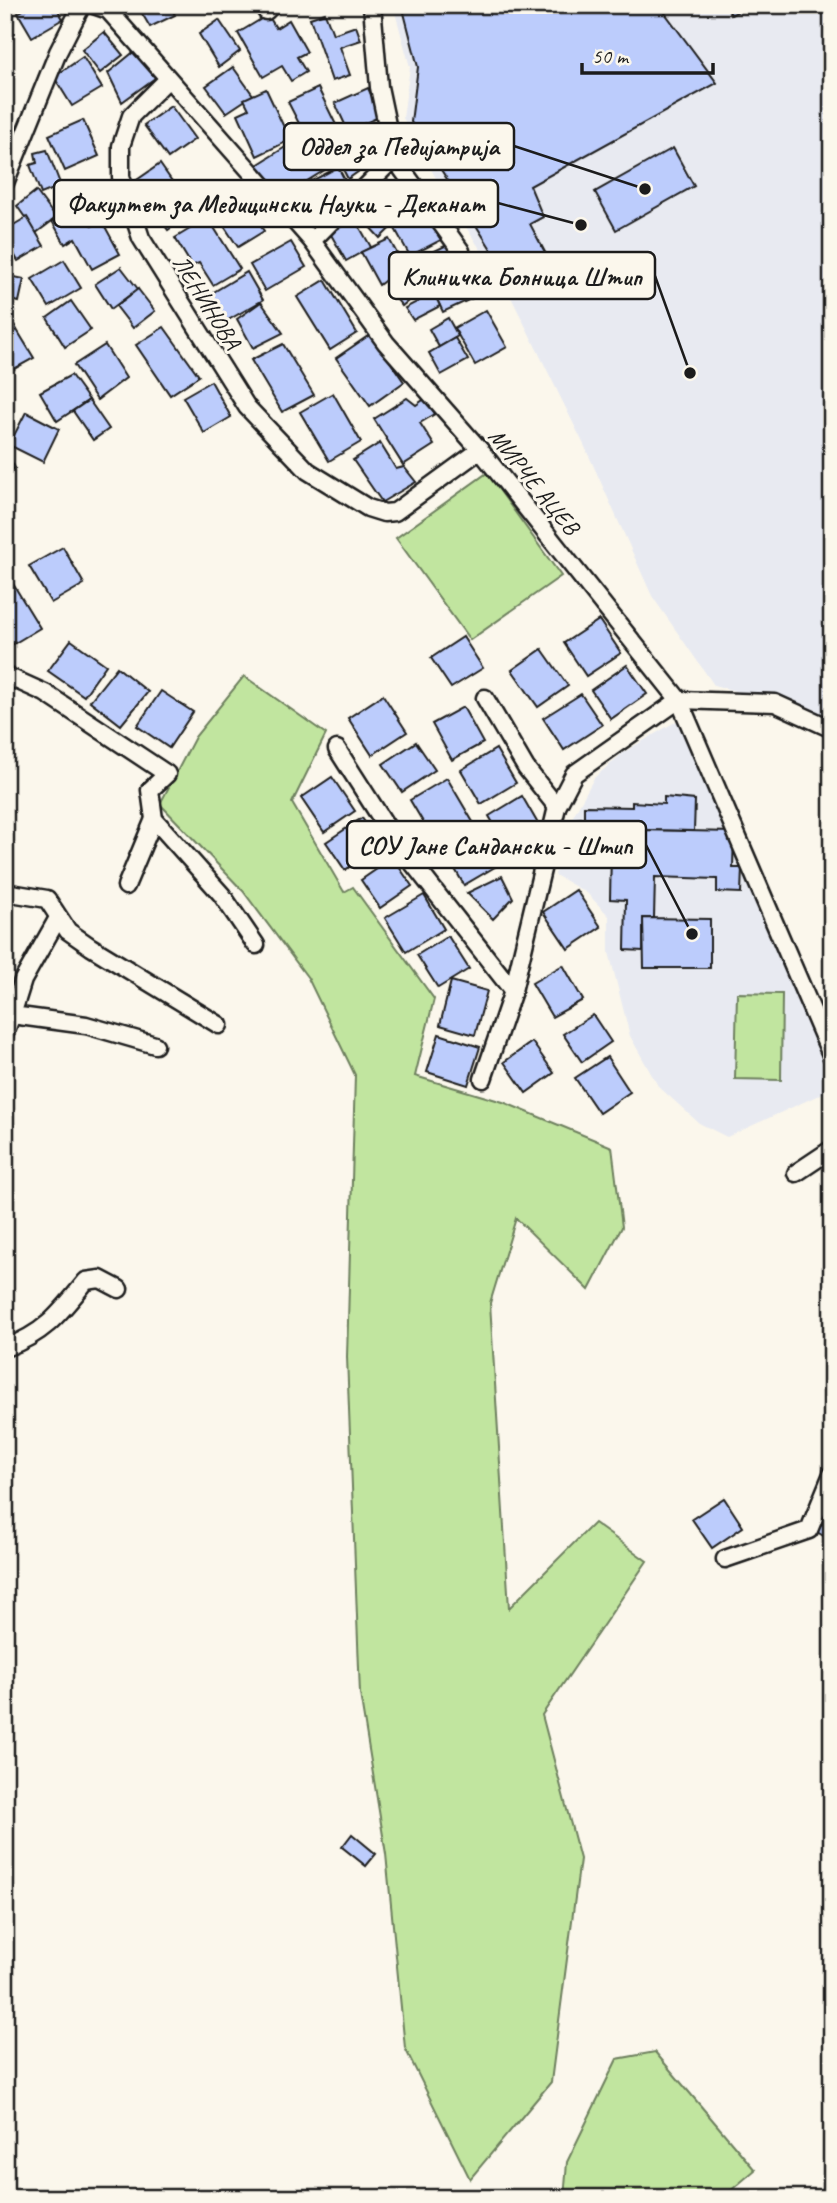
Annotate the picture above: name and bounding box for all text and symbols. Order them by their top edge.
scale bar [582,32,713,76]
text: 50 m [592,43,630,69]
callout: Оддел за Педијатрија [284,123,514,170]
text: Оддел за Педијатрија [299,130,501,163]
callout: Факултет за Медицински Науки - Деканат [54,180,498,227]
text: Факултет за Медицински Науки - Деканат [67,187,486,220]
street label: ЛЕНИНОВА [166,249,248,356]
callout: Клиничка Болница Штип [389,252,655,299]
text: Клиничка Болница Штип [402,260,643,293]
street label: МИРЧЕ АЦЕВ [482,422,588,542]
callout: СОУ Јане Сандански - Штип [347,821,646,868]
text: СОУ Јане Сандански - Штип [359,829,633,862]

